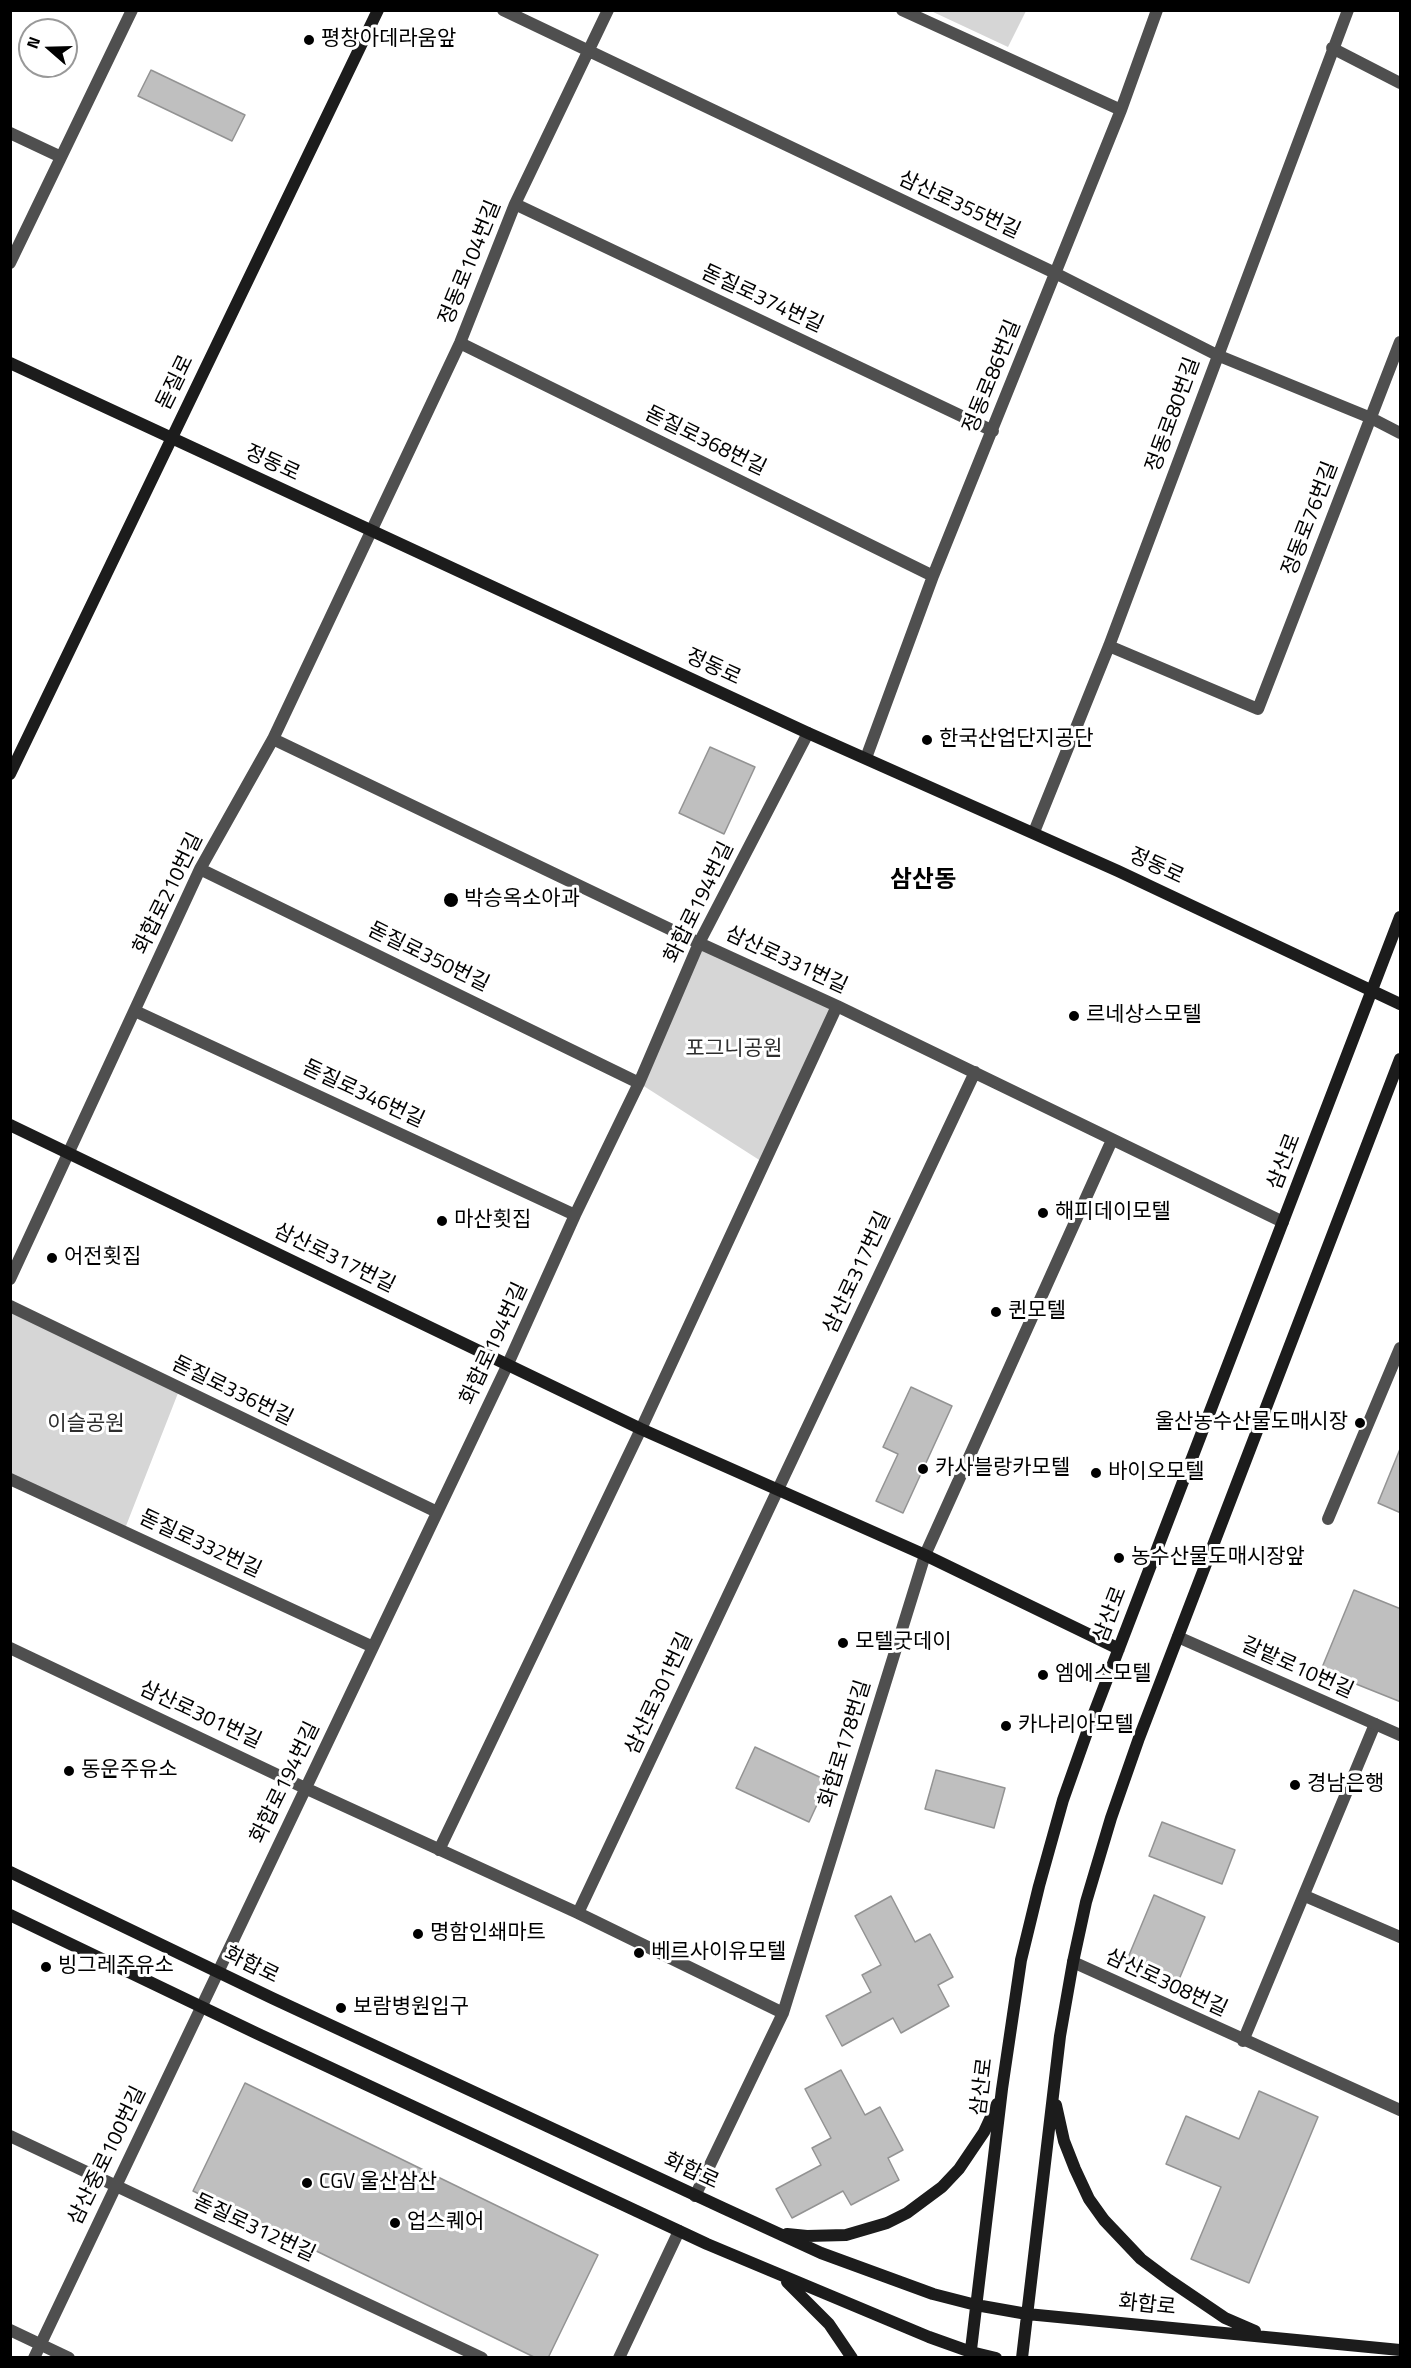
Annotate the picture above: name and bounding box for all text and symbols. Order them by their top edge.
north arrow [18,18,78,78]
place label: 평창아데라움앞 [321,27,456,53]
text: N [20,33,46,52]
marker: 평창아데라움앞 [302,33,316,47]
street label: 삼산로355번길 [894,167,1024,245]
street label: 정동로104번길 [435,197,507,329]
street label: 돋질로374번길 [697,261,827,339]
street label: 정동로86번길 [959,317,1027,437]
street label: 돋질로 [152,351,200,415]
street label: 정동로80번길 [1142,354,1206,476]
street label: 돋질로368번길 [640,402,770,482]
street label: 정동로 [240,440,304,488]
street label: 정동로76번길 [1278,458,1344,580]
street label: 정동로 [681,644,745,692]
place label: 한국산업단지공단 [939,727,1094,753]
marker: 한국산업단지공단 [920,733,934,747]
street label: 화합로210번길 [129,829,209,959]
street label: 화합로194번길 [660,838,740,968]
street label: 정동로 [1124,843,1188,891]
district label: 삼산동 [890,867,956,895]
place label: 박승옥소아과 [464,887,580,913]
marker: 박승옥소아과 [442,891,460,909]
street label: 돋질로350번길 [363,918,493,998]
street label: 삼산로331번길 [721,922,851,1000]
place label: 르네상스모텔 [1086,1003,1202,1029]
marker: 르네상스모텔 [1067,1009,1081,1023]
park label: 포그니공원 [686,1037,782,1063]
street label: 돋질로346번길 [298,1056,428,1134]
street label: 삼산로 [1263,1130,1307,1194]
place label: 해피데이모텔 [1055,1200,1171,1226]
marker: 해피데이모텔 [1036,1206,1050,1220]
place label: 마산횟집 [454,1208,531,1234]
street label: 삼산로317번길 [819,1208,897,1338]
marker: 마산횟집 [435,1214,449,1228]
street label: 삼산로317번길 [269,1219,399,1299]
place label: 어전횟집 [64,1245,141,1271]
marker: 어전횟집 [45,1251,59,1265]
street label: 화합로194번길 [456,1279,534,1409]
place label: 퀸모텔 [1008,1299,1066,1325]
marker: 퀸모텔 [989,1305,1003,1319]
street label: 돋질로336번길 [167,1352,297,1432]
place label: 울산농수산물도매시장 [1155,1410,1348,1436]
park label: 이슬공원 [47,1412,125,1438]
marker: 울산농수산물도매시장 [1353,1416,1367,1430]
place label: 카사블랑카모텔 [935,1456,1070,1482]
place label: 바이오모텔 [1108,1460,1205,1486]
marker: 카사블랑카모텔 [916,1462,930,1476]
marker: 바이오모텔 [1089,1466,1103,1480]
street label: 돋질로332번길 [135,1506,265,1584]
place label: 농수산물도매시장앞 [1131,1545,1305,1571]
marker: 농수산물도매시장앞 [1112,1551,1126,1565]
street label: 삼산로 [1089,1583,1133,1647]
street label: 삼산로301번길 [621,1629,699,1759]
place label: 모텔굿데이 [855,1630,952,1656]
street label: 갈밭로10번길 [1237,1633,1357,1705]
marker: 모텔굿데이 [836,1636,850,1650]
place label: 엠에스모텔 [1055,1662,1152,1688]
marker: 엠에스모텔 [1036,1668,1050,1682]
street label: 삼산로301번길 [135,1677,265,1755]
street label: 화합로178번길 [815,1677,877,1811]
place label: 카나리아모텔 [1018,1713,1134,1739]
street label: 화합로194번길 [246,1718,326,1848]
marker: 카나리아모텔 [999,1719,1013,1733]
place label: 동운주유소 [81,1758,178,1784]
marker: 동운주유소 [62,1764,76,1778]
place label: 경남은행 [1307,1772,1384,1798]
marker: 경남은행 [1288,1778,1302,1792]
place label: 명함인쇄마트 [430,1921,546,1947]
marker: 명함인쇄마트 [411,1927,425,1941]
place label: 베르사이유모텔 [651,1940,786,1966]
street label: 화합로 [219,1942,283,1990]
street label: 삼산로308번길 [1101,1945,1231,2023]
marker: 베르사이유모텔 [632,1946,646,1960]
place label: 빙그레주유소 [58,1954,174,1980]
marker: 빙그레주유소 [39,1960,53,1974]
place label: 보람병원입구 [353,1995,469,2021]
marker: 보람병원입구 [334,2001,348,2015]
street label: 삼산로 [967,2057,999,2117]
street label: 삼산중로100번길 [64,2083,152,2229]
street label: 화합로 [659,2148,723,2196]
place label: CGV 울산삼산 [319,2170,437,2196]
marker: CGV 울산삼산 [300,2176,314,2190]
street label: 돋질로312번길 [189,2190,319,2268]
place label: 업스퀘어 [407,2210,484,2236]
marker: 업스퀘어 [388,2216,402,2230]
street label: 화합로 [1117,2290,1177,2322]

